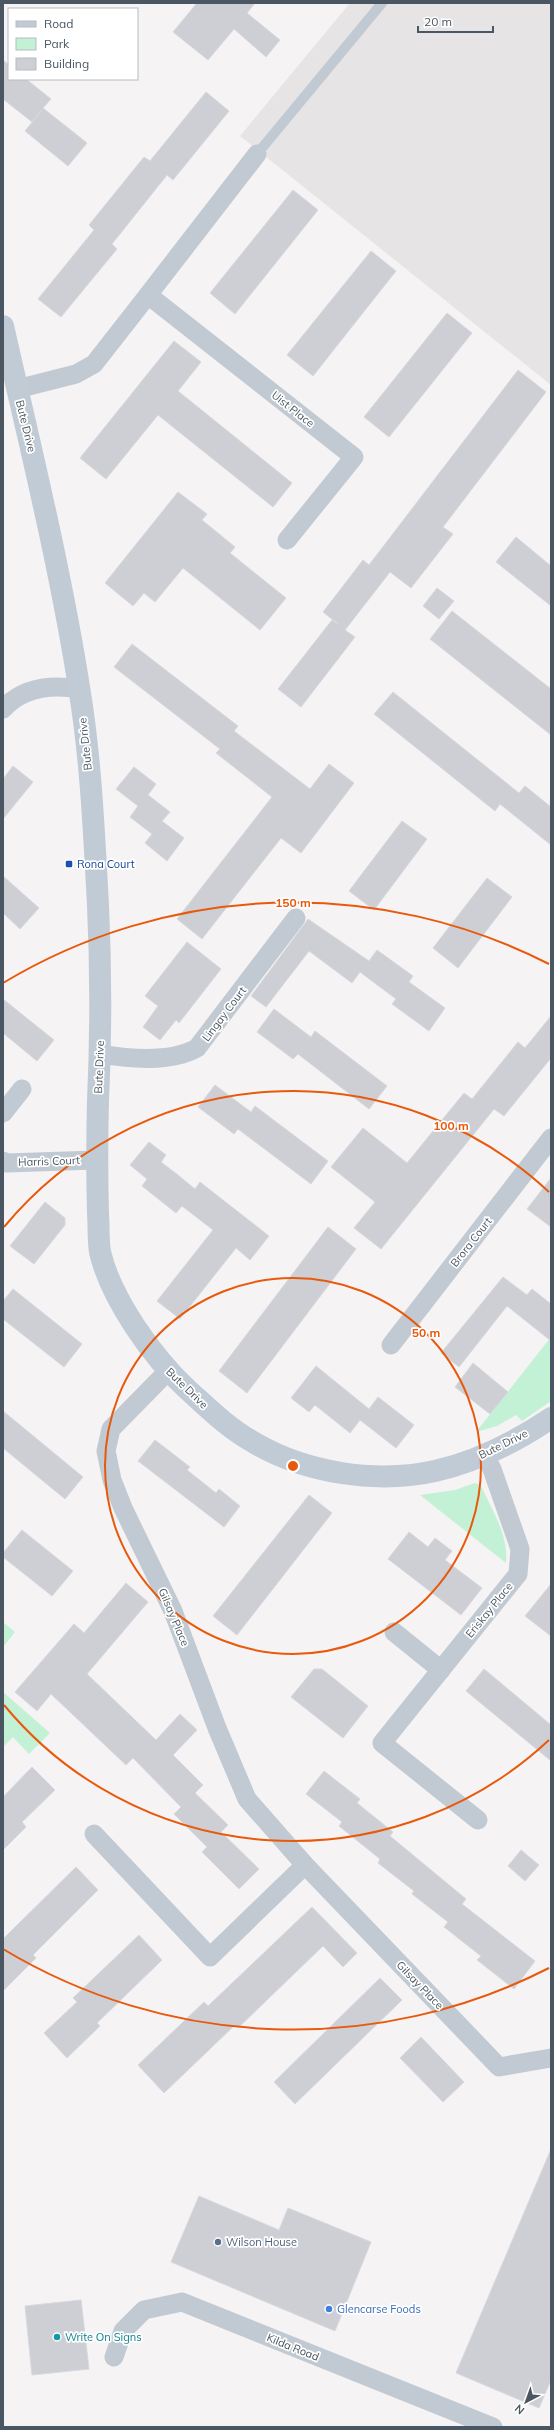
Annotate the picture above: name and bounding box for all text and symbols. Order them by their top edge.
legend [8,8,138,80]
scale bar [418,8,493,34]
text: 20 m [424,14,452,29]
text: Road [44,16,73,31]
text: Park [44,36,70,51]
text: Building [44,56,89,71]
street label: Uist Place [269,388,317,430]
street label: Bute Drive [13,399,39,453]
street label: Bute Drive [75,717,95,771]
place label: Rona Court [77,857,135,871]
marker: Rona Court [64,859,74,869]
text: 150 m [275,895,311,910]
street label: Lingay Court [199,984,249,1044]
street label: Bute Drive [91,1040,107,1094]
text: 100 m [433,1118,469,1133]
street label: Harris Court [18,1153,80,1169]
street label: Brora Court [447,1214,495,1270]
text: 50 m [412,1325,440,1340]
street label: Bute Drive [163,1365,211,1411]
street label: Bute Drive [476,1426,530,1462]
centre of rings [286,1459,300,1473]
street label: Eriskay Place [462,1580,516,1640]
street label: Gilsay Place [156,1586,192,1648]
street label: Gilsay Place [394,1958,446,2012]
place label: Wilson House [226,2235,297,2249]
marker: Wilson House [213,2237,223,2247]
place label: Glencarse Foods [337,2302,421,2316]
marker: Glencarse Foods [324,2304,334,2314]
place label: Write On Signs [65,2330,142,2344]
street label: Kilda Road [265,2330,321,2364]
marker: Write On Signs [52,2332,62,2342]
north arrow [506,2382,546,2422]
text: N [512,2402,527,2418]

